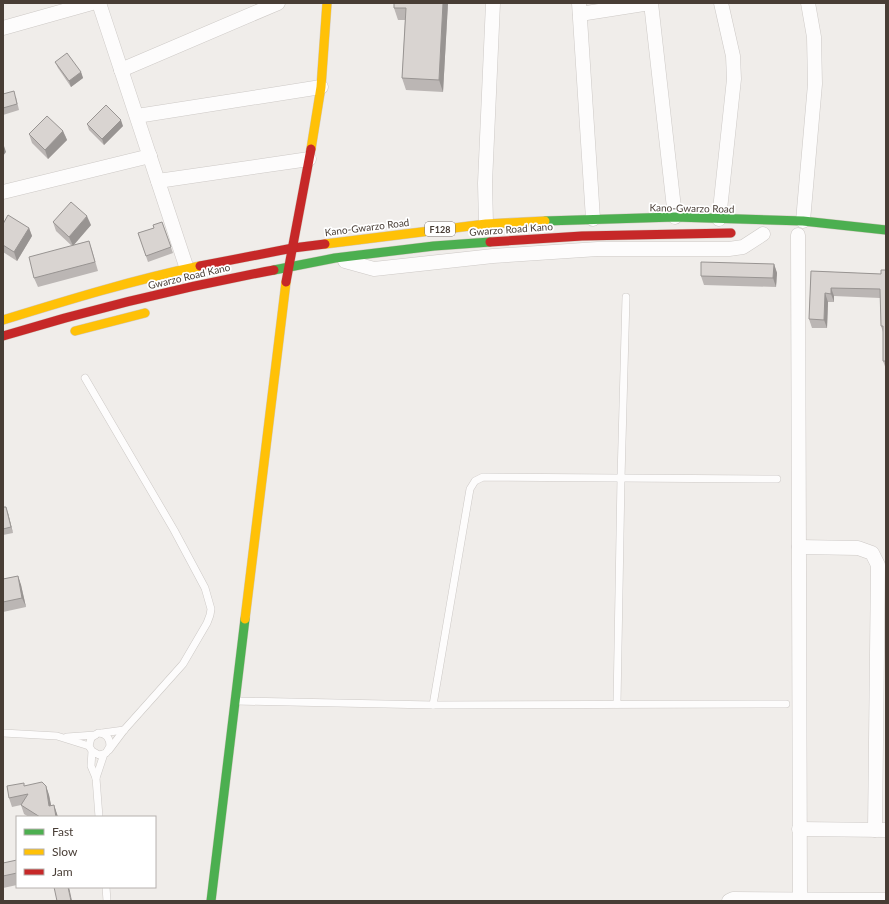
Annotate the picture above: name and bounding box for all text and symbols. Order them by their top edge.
street label: Kano-Gwarzo Road [649,201,735,215]
street label: Kano-Gwarzo Road [324,216,410,238]
street label: Gwarzo Road Kano [469,220,554,238]
road number: F128 [425,222,455,236]
street label: Gwarzo Road Kano [147,261,232,291]
legend [16,816,156,888]
text: Fast [52,824,74,839]
text: Slow [52,844,78,859]
text: Jam [52,864,73,879]

